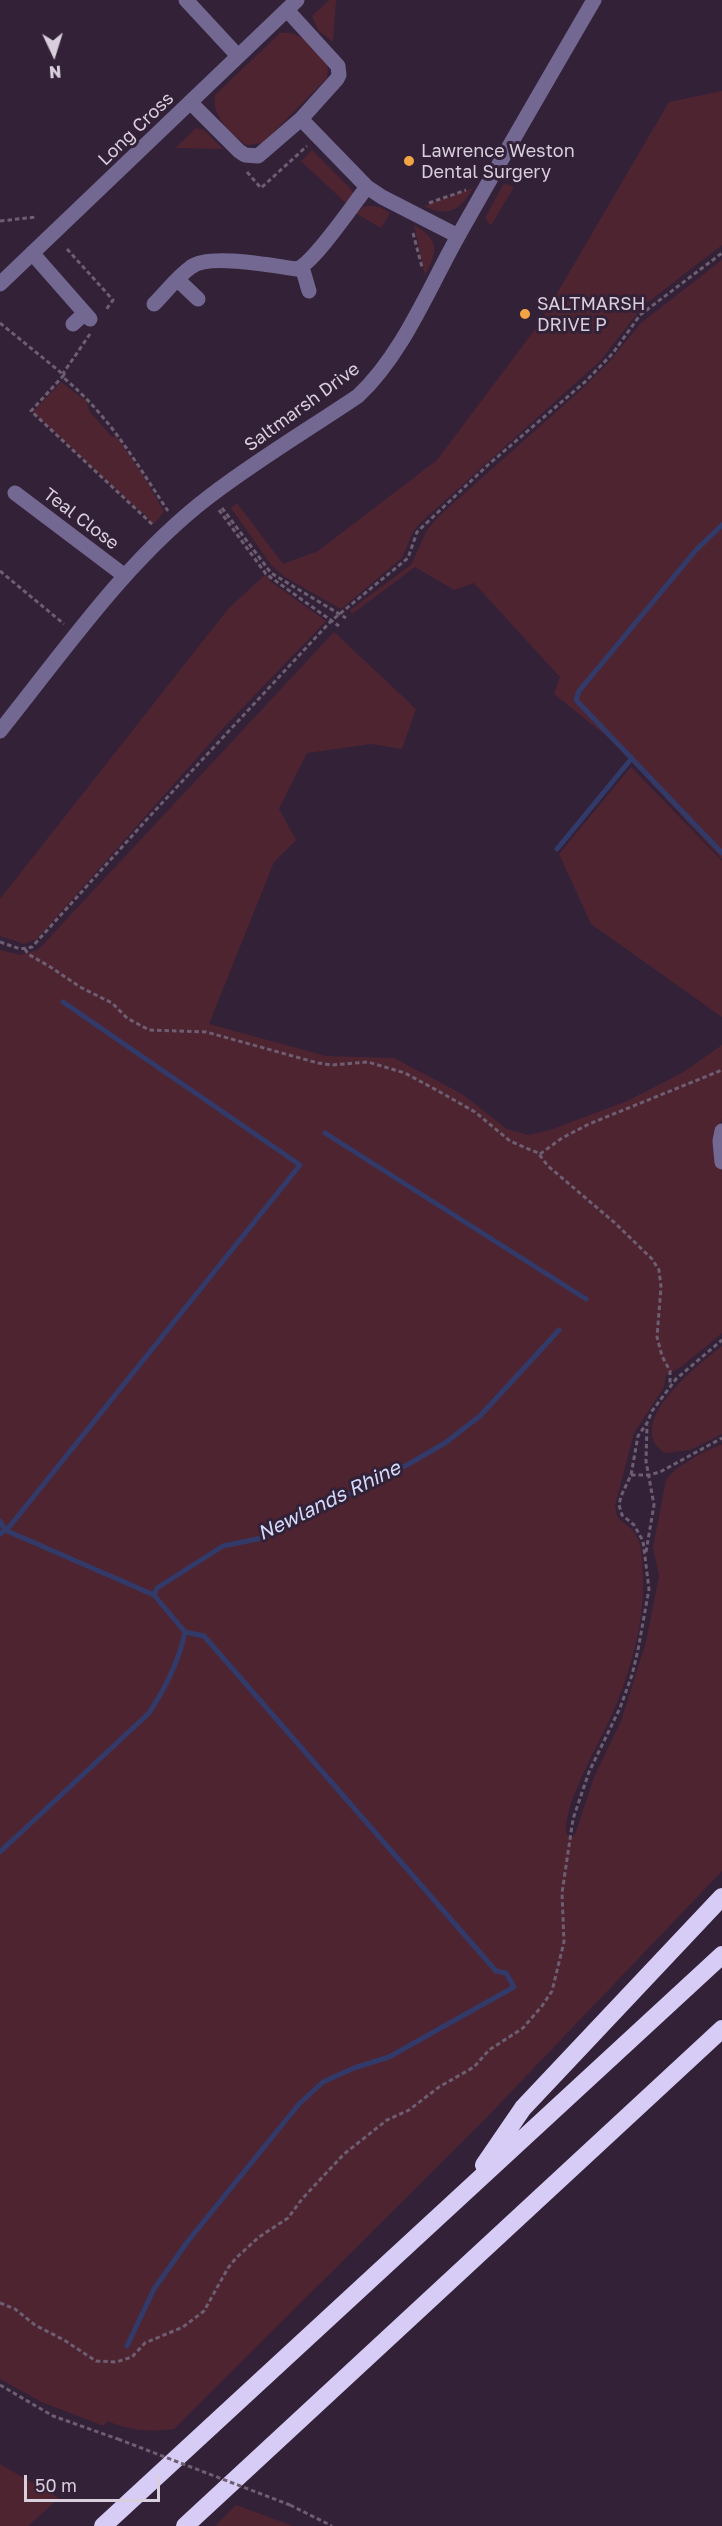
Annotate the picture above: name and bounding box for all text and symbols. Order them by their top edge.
north arrow [24,24,84,84]
text: N [48,62,62,82]
street label: Long Cross [94,88,178,170]
place label: Lawrence Weston Dental Surgery [421,140,575,182]
marker: Lawrence Weston Dental Surgery [402,154,416,168]
place label: SALTMARSH DRIVE P [537,293,645,336]
marker: SALTMARSH DRIVE P [518,307,532,321]
street label: Saltmarsh Drive [240,358,364,456]
street label: Teal Close [39,484,123,554]
water label: Newlands Rhine [254,1456,404,1546]
scale bar [27,2463,164,2501]
text: 50 m [35,2474,77,2496]

